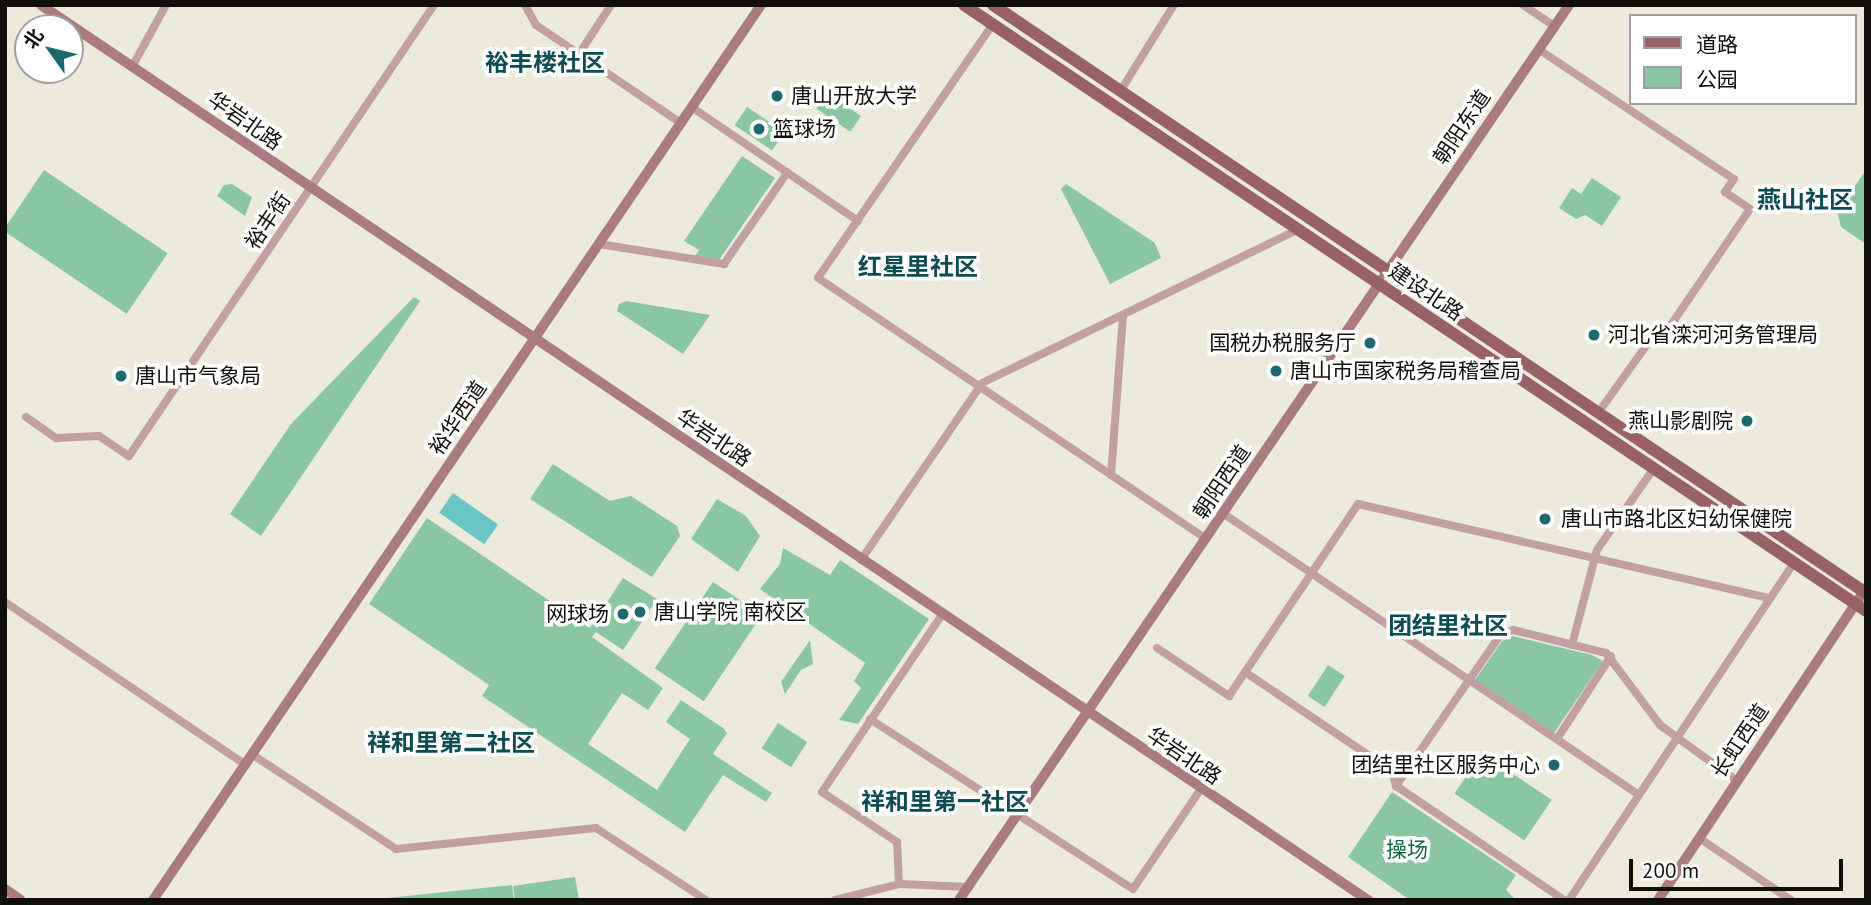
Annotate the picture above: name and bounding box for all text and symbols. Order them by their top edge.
north arrow [14,14,84,84]
legend [1630,14,1857,105]
text: 北 [18,24,49,53]
text: 道路 [1696,31,1738,58]
district label: 裕丰楼社区 [485,49,605,77]
text: 公园 [1696,66,1738,93]
place label: 唐山开放大学 [791,83,917,109]
street label: 朝阳东道 [1428,85,1496,169]
street label: 华岩北路 [203,87,287,155]
marker: 唐山开放大学 [769,88,785,104]
place label: 篮球场 [773,116,836,142]
marker: 篮球场 [751,121,767,137]
district label: 燕山社区 [1757,186,1853,214]
street label: 裕丰街 [240,188,296,254]
district label: 红星里社区 [858,253,978,281]
street label: 建设北路 [1384,258,1468,326]
place label: 河北省滦河河务管理局 [1608,322,1818,348]
marker: 河北省滦河河务管理局 [1586,327,1602,343]
place label: 国税办税服务厅 [1209,330,1356,356]
marker: 国税办税服务厅 [1362,335,1378,351]
place label: 唐山市国家税务局稽查局 [1290,358,1521,384]
place label: 唐山市气象局 [135,363,261,389]
marker: 唐山市国家税务局稽查局 [1268,363,1284,379]
marker: 唐山市气象局 [113,368,129,384]
street label: 裕华西道 [424,376,492,460]
street label: 华岩北路 [672,404,756,472]
place label: 燕山影剧院 [1628,408,1733,434]
marker: 燕山影剧院 [1739,413,1755,429]
street label: 朝阳西道 [1188,440,1256,524]
place label: 唐山市路北区妇幼保健院 [1561,506,1792,532]
marker: 唐山市路北区妇幼保健院 [1535,509,1555,529]
place label: 唐山学院 南校区 [654,599,807,625]
place label: 网球场 [546,601,609,627]
marker: 唐山学院 南校区 [632,604,648,620]
marker: 网球场 [615,606,631,622]
district label: 团结里社区 [1388,612,1508,640]
street label: 长虹西道 [1706,699,1774,783]
street label: 华岩北路 [1142,722,1226,790]
district label: 祥和里第二社区 [367,729,535,757]
place label: 团结里社区服务中心 [1351,752,1540,778]
marker: 团结里社区服务中心 [1546,757,1562,773]
district label: 祥和里第一社区 [861,788,1029,816]
park label: 操场 [1386,837,1428,863]
scale bar [1633,846,1846,890]
text: 200 m [1642,857,1699,884]

